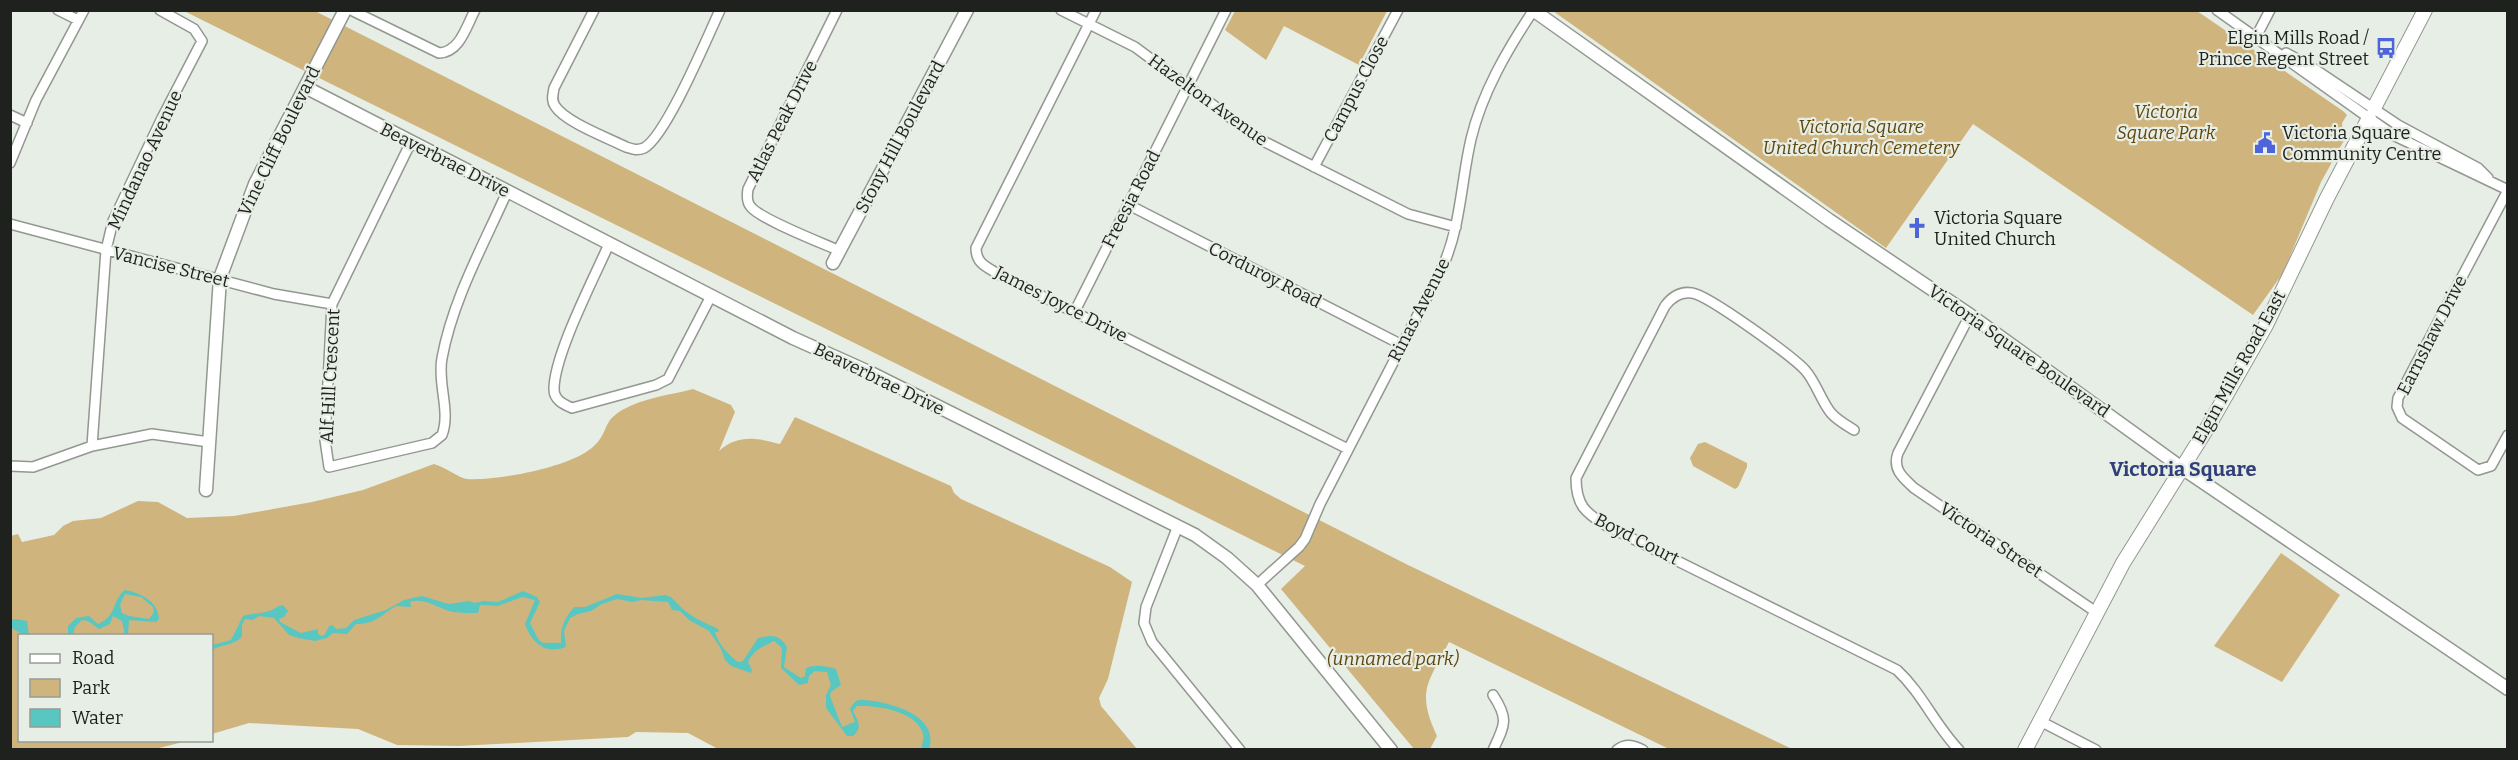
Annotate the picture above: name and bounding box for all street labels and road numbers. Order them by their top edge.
street label: Campus Close [1319,32,1393,146]
street label: Hazelton Avenue [1144,49,1272,151]
street label: Atlas Peak Drive [742,56,822,186]
street label: Stony Hill Boulevard [850,57,950,217]
street label: Vine Cliff Boulevard [233,62,325,220]
street label: Mindanao Avenue [103,87,187,233]
street label: Beaverbrae Drive [376,118,514,202]
street label: Freesia Road [1097,146,1165,251]
street label: Corduroy Road [1205,237,1325,313]
street label: Vancise Street [110,242,232,292]
street label: Rinas Avenue [1383,254,1455,366]
street label: James Joyce Drive [990,261,1131,347]
street label: Earnshaw Drive [2392,271,2472,399]
street label: Victoria Square Boulevard [1924,280,2114,422]
street label: Elgin Mills Road East [2188,286,2291,448]
street label: Alf Hill Crescent [315,308,345,444]
street label: Beaverbrae Drive [810,338,948,420]
street label: Victoria Street [1935,497,2047,583]
street label: Boyd Court [1591,508,1683,570]

